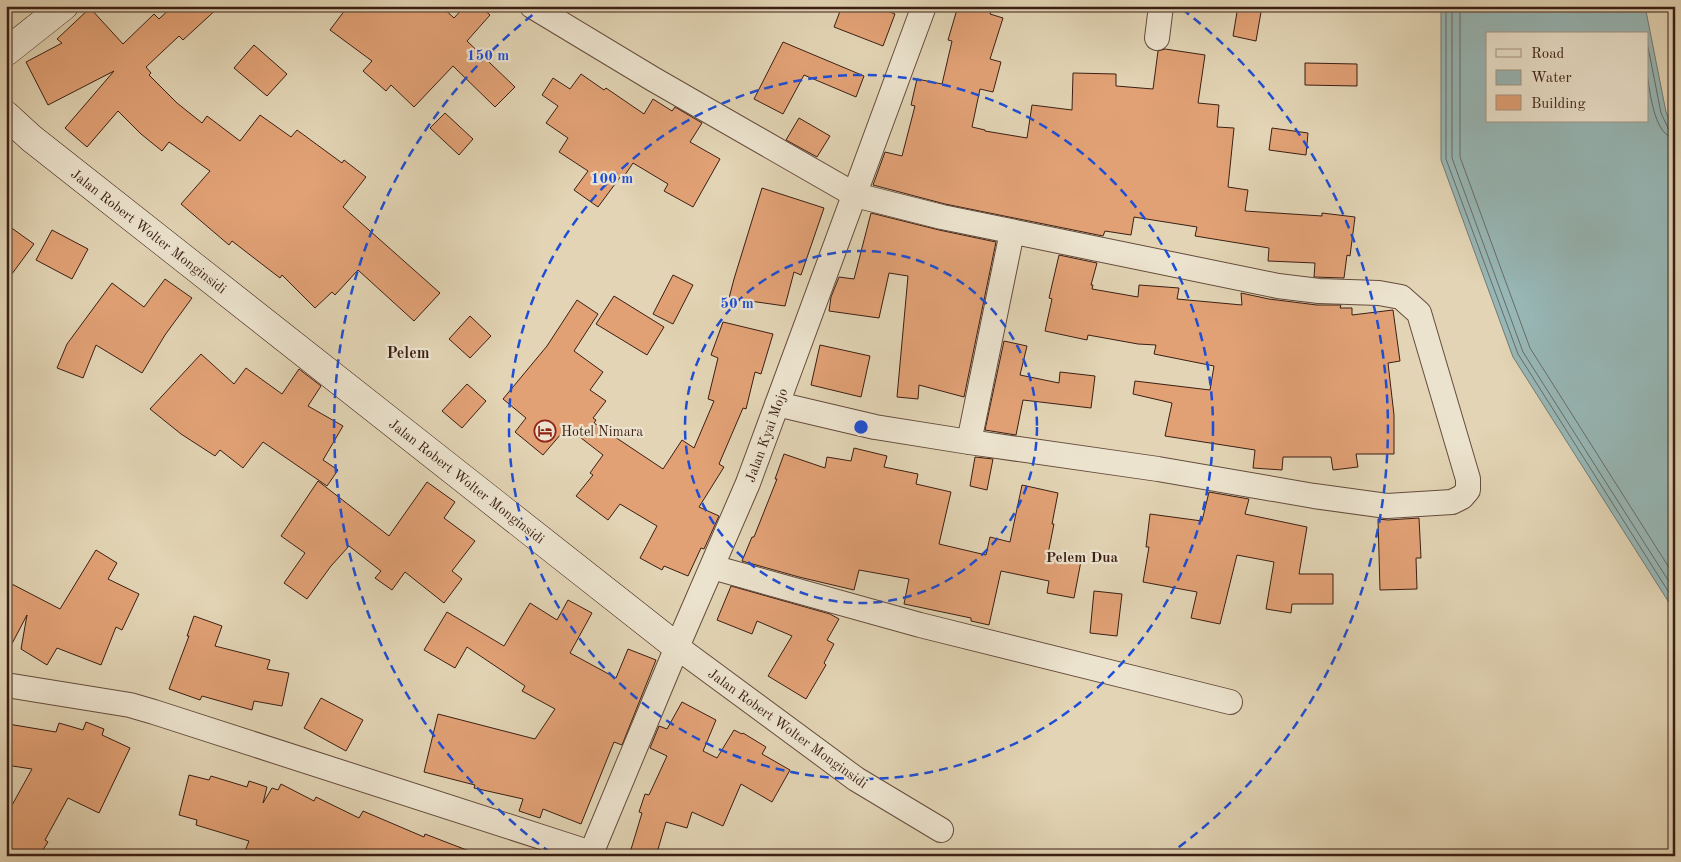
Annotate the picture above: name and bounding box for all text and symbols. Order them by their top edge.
legend [1486,32,1648,122]
text: Road [1531,47,1565,62]
text: 150 m [467,49,509,64]
text: Water [1531,71,1572,86]
text: Building [1531,97,1586,112]
street label: Jalan Robert Wolter Monginsidi [68,167,229,297]
text: 100 m [591,172,633,187]
text: 50 m [720,297,754,312]
district label: Pelem [386,346,430,362]
street label: Jalan Kyai Mojo [743,386,790,484]
street label: Jalan Robert Wolter Monginsidi [386,417,547,547]
centre of rings [852,418,870,436]
hotel icon: Hotel Nimara [533,419,557,443]
place label: Hotel Nimara [561,425,643,439]
district label: Pelem Dua [1046,551,1119,566]
street label: Jalan Robert Wolter Monginsidi [705,666,870,791]

